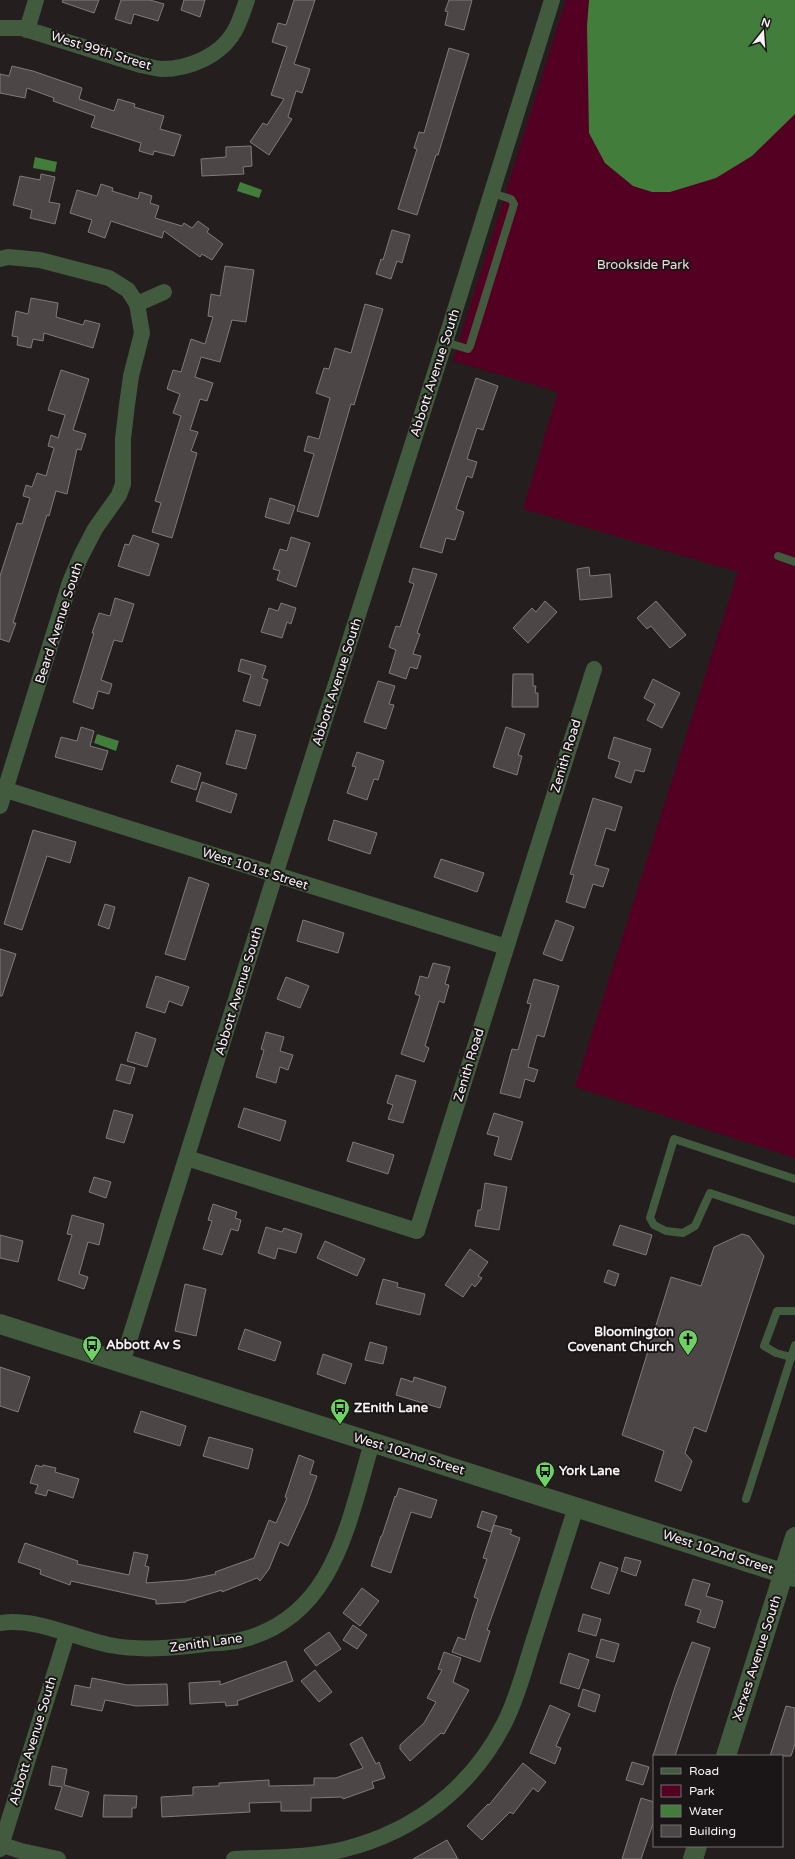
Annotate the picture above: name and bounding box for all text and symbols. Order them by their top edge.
north arrow [743,12,783,52]
text: N [760,15,772,30]
street label: West 99th Street [49,28,153,74]
park label: Brookside Park [597,257,689,273]
street label: Abbott Avenue South [407,307,463,439]
street label: Beard Avenue South [32,560,86,686]
street label: Abbott Avenue South [309,616,365,748]
street label: Zenith Road [547,717,585,795]
street label: West 101st Street [200,844,310,894]
street label: Abbott Avenue South [212,925,266,1057]
street label: Zenith Road [450,1026,488,1104]
place label: Bloomington Covenant Church [567,1324,674,1355]
church icon: Bloomington Covenant Church [677,1328,699,1356]
bus stop icon: Abbott Av S [81,1334,103,1362]
place label: Abbott Av S [106,1337,181,1353]
bus stop icon: ZEnith Lane [329,1397,351,1425]
place label: ZEnith Lane [354,1400,429,1416]
street label: West 102nd Street [351,1429,467,1479]
bus stop icon: York Lane [534,1460,556,1488]
place label: York Lane [559,1463,620,1479]
street label: West 102nd Street [661,1527,775,1577]
street label: Xerxes Avenue South [729,1593,785,1723]
street label: Zenith Lane [169,1630,243,1656]
street label: Abbott Avenue South [6,1675,60,1807]
legend [653,1755,783,1847]
text: Road [689,1764,719,1778]
text: Park [689,1784,715,1798]
text: Water [689,1804,724,1818]
text: Building [689,1824,736,1838]

